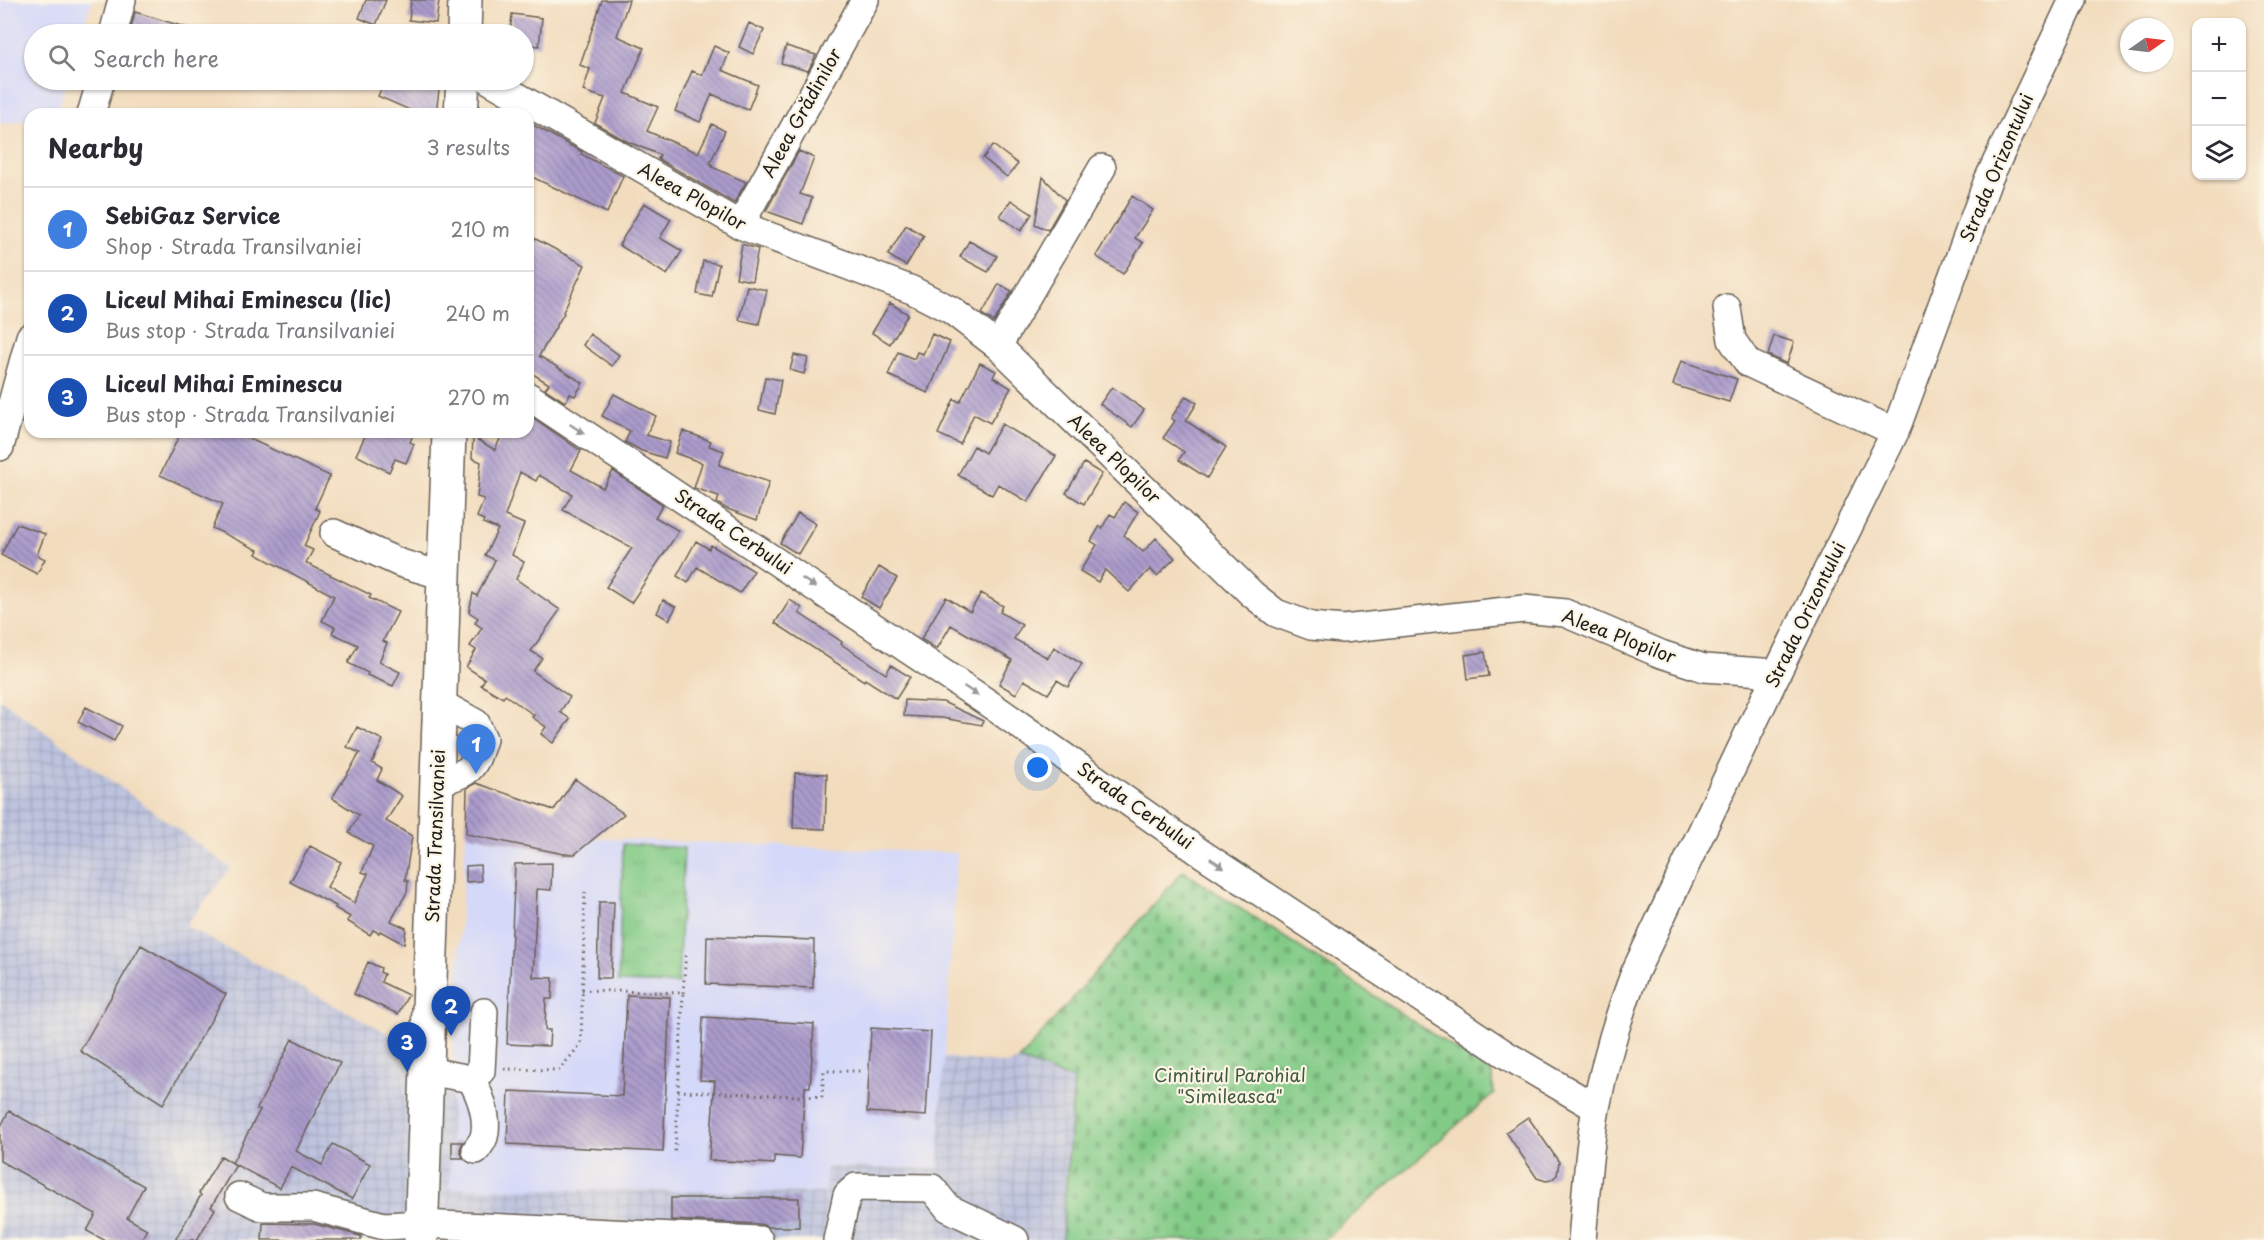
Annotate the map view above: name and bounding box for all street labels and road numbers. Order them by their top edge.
street label: Aleea Grădinilor [754,42,848,182]
street label: Strada Orizontului [1952,89,2039,246]
street label: Aleea Plopilor [634,155,752,237]
street label: Aleea Plopilor [1062,407,1168,510]
street label: Strada Cerbului [670,481,798,580]
street label: Strada Orizontului [1758,537,1852,692]
street label: Aleea Plopilor [1559,601,1681,670]
street label: Strada Transilvaniei [418,749,451,923]
street label: Strada Cerbului [1072,754,1200,855]

